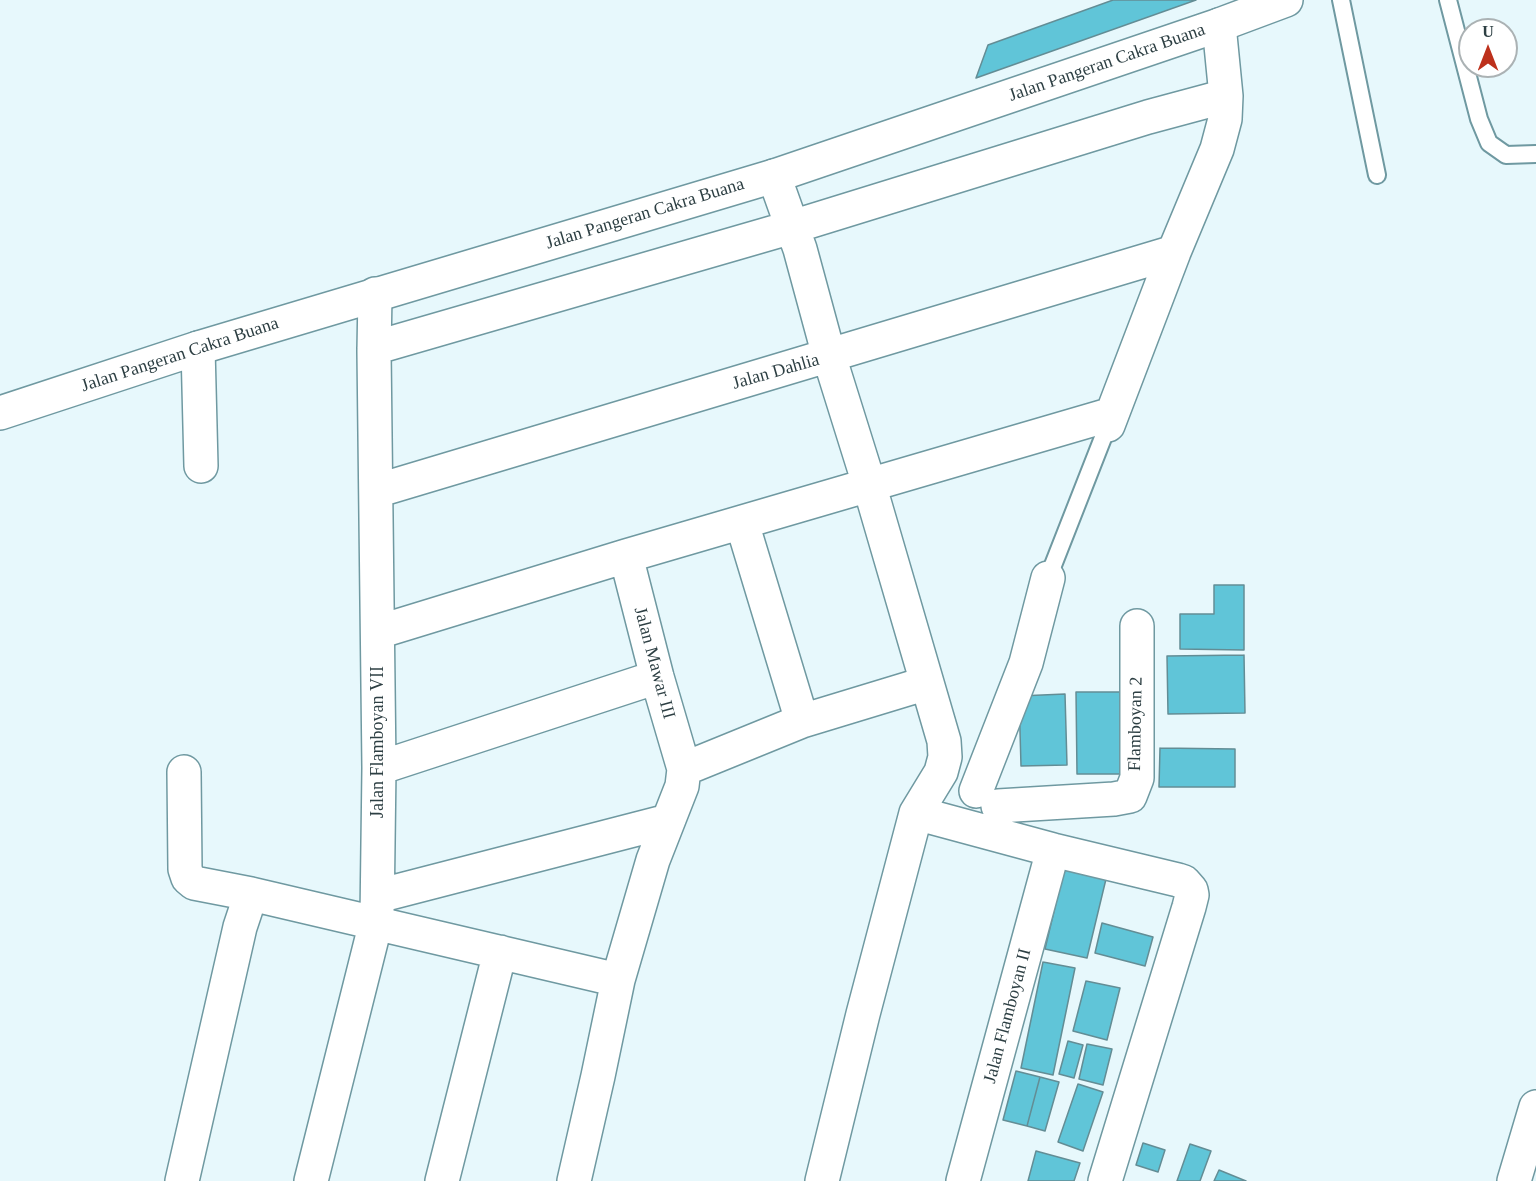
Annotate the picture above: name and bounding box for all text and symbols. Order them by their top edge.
north arrow [1458,18,1518,78]
street label: Jalan Pangeran Cakra Buana [1006,19,1208,107]
text: U [1482,23,1494,40]
street label: Jalan Pangeran Cakra Buana [543,173,747,255]
street label: Jalan Pangeran Cakra Buana [79,313,281,397]
street label: Jalan Dahlia [730,349,822,395]
street label: Jalan Mawar III [629,605,679,721]
street label: Jalan Flamboyan VII [367,666,389,818]
street label: Flamboyan 2 [1124,677,1148,771]
street label: Jalan Flamboyan II [980,946,1036,1086]

